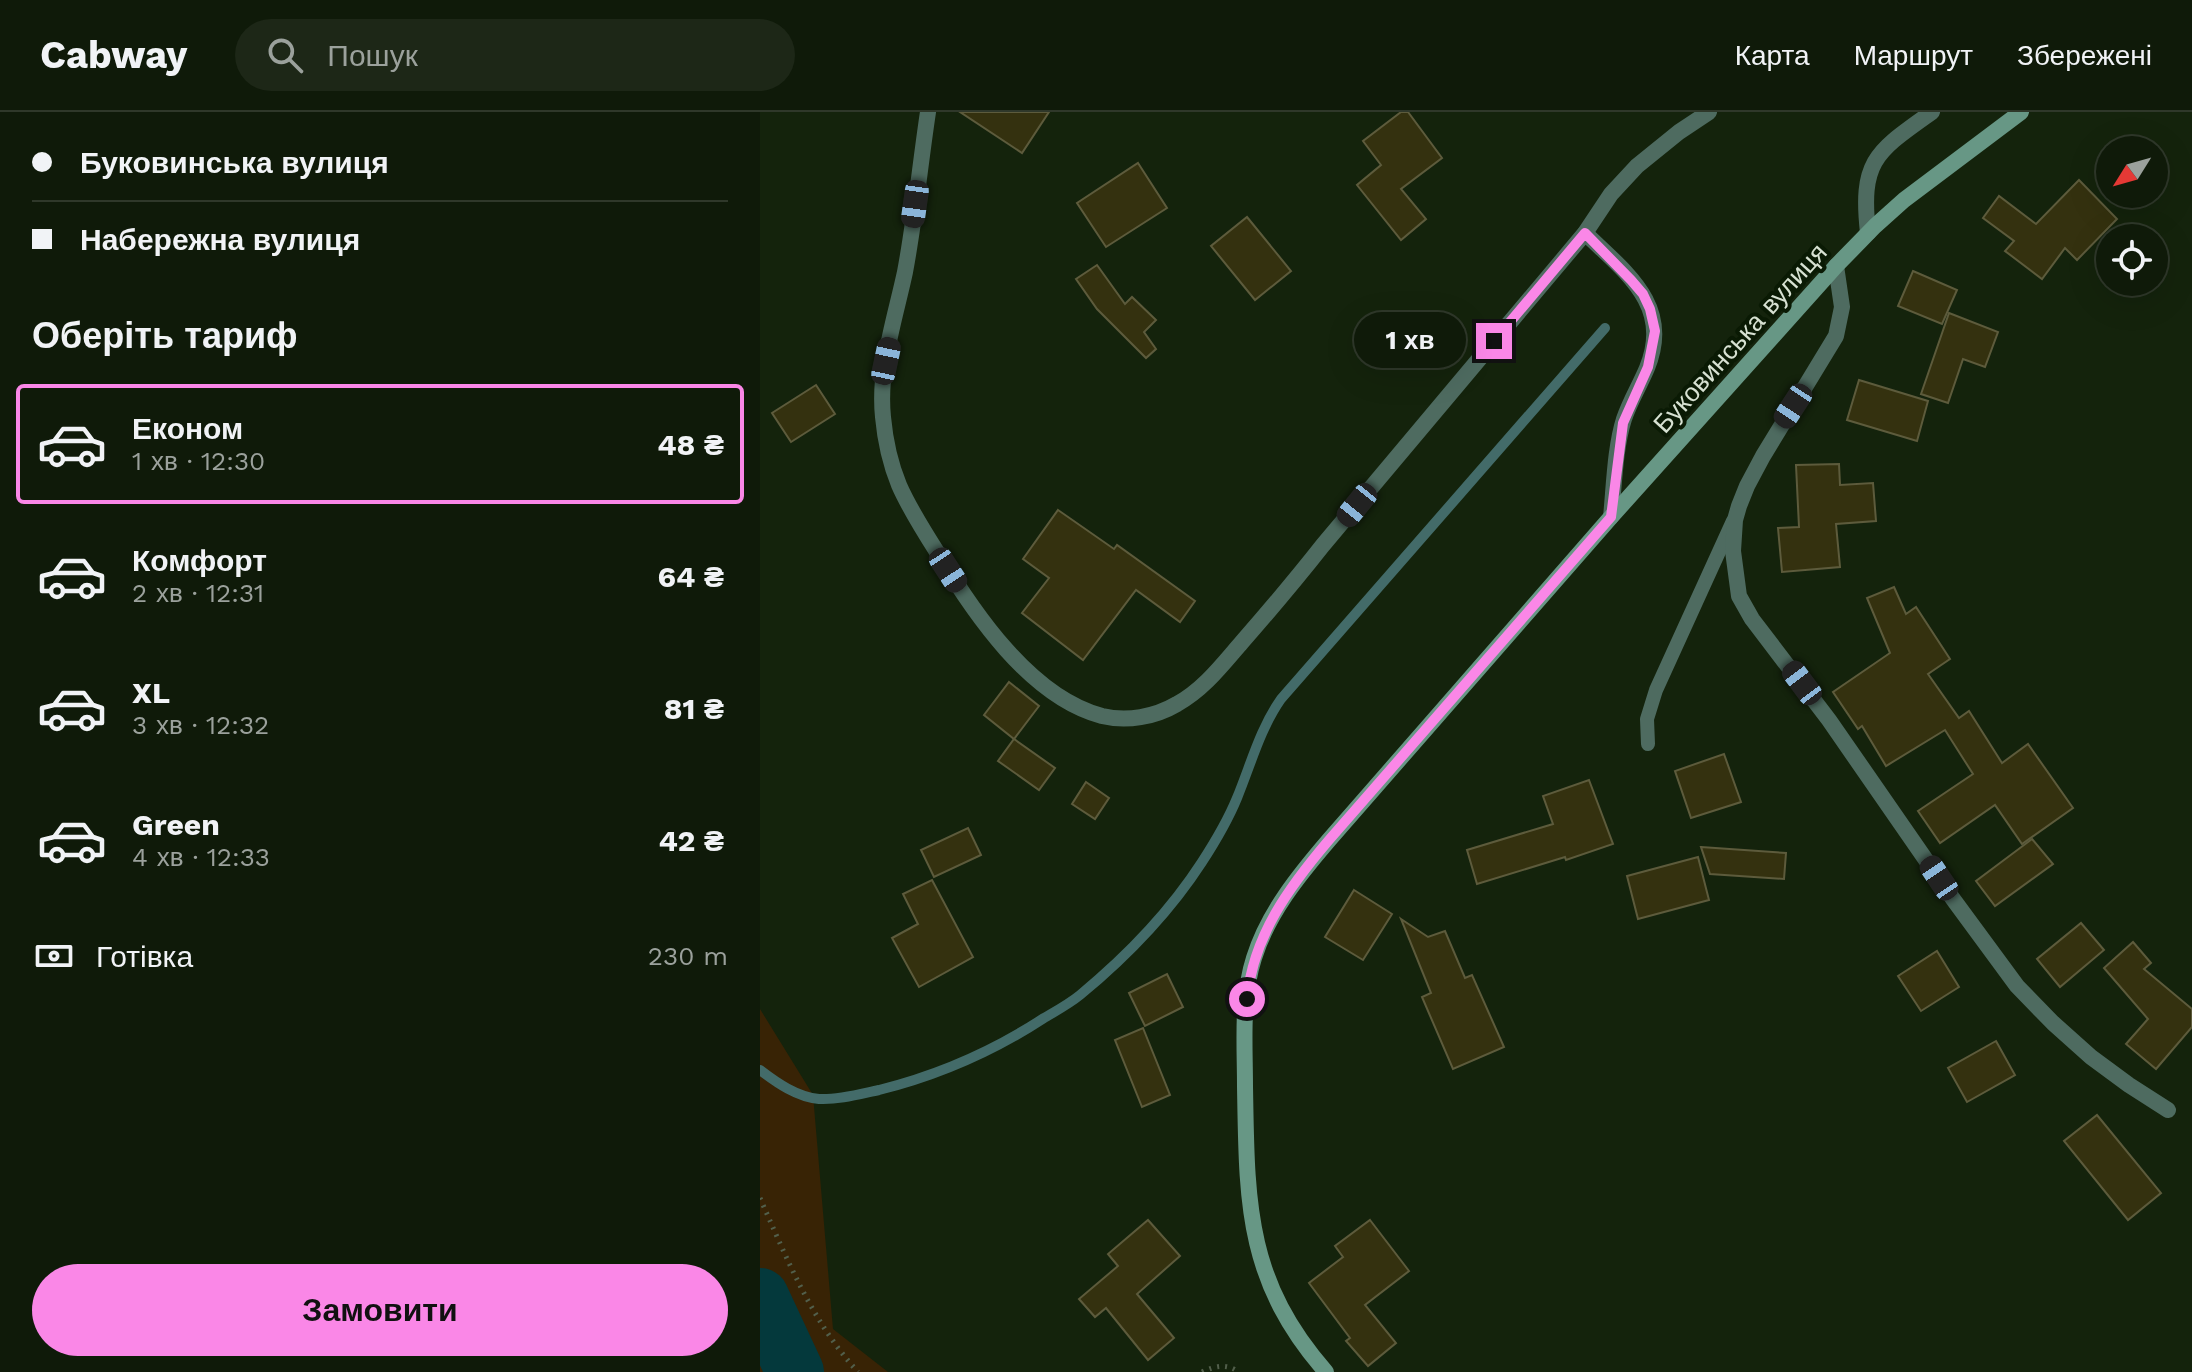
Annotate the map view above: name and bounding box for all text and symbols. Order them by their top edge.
search box [235,19,795,91]
text: Cabway [40,33,187,77]
icon: search [263,33,307,77]
text: Пошук [327,38,418,73]
text: Карта [1735,39,1810,72]
text: Маршрут [1854,39,1973,72]
text: Збережені [2017,39,2152,72]
north arrow [2096,136,2168,208]
map controls [2096,136,2168,296]
text: Буковинська вулиця [80,145,389,180]
car [900,179,930,229]
text: Набережна вулиця [80,222,360,257]
button: locate [2096,224,2168,296]
street label: Буковинська вулиця [1647,237,1833,439]
callout: 1 хв [1354,313,1466,369]
text: Оберіть тариф [32,315,298,357]
route end [1476,323,1512,359]
text: 1 хв [1385,325,1435,355]
car [869,335,903,387]
car [1770,379,1816,433]
icon: car [36,408,108,480]
text: Економ [132,411,243,446]
text: 48 ₴ [657,427,724,462]
text: 1 хв · 12:30 [132,446,265,476]
car [1333,479,1381,531]
icon: car [36,540,108,612]
text: Комфорт [132,543,267,578]
car [925,543,971,597]
text: 64 ₴ [658,559,724,594]
text: 2 хв · 12:31 [132,578,264,608]
car [1778,657,1826,709]
icon: car [36,672,108,744]
text: XL [132,675,170,710]
text: 81 ₴ [664,691,724,726]
text: 3 хв · 12:32 [132,710,269,740]
icon: car [36,804,108,876]
text: Green [132,807,220,842]
text: 42 ₴ [659,823,724,858]
text: 4 хв · 12:33 [132,842,270,872]
car [1916,851,1962,905]
icon: cash [32,934,76,978]
text: Готівка [96,939,193,974]
text: 230 m [648,941,728,971]
route start [1229,981,1265,1017]
button: Замовити [32,1264,728,1356]

